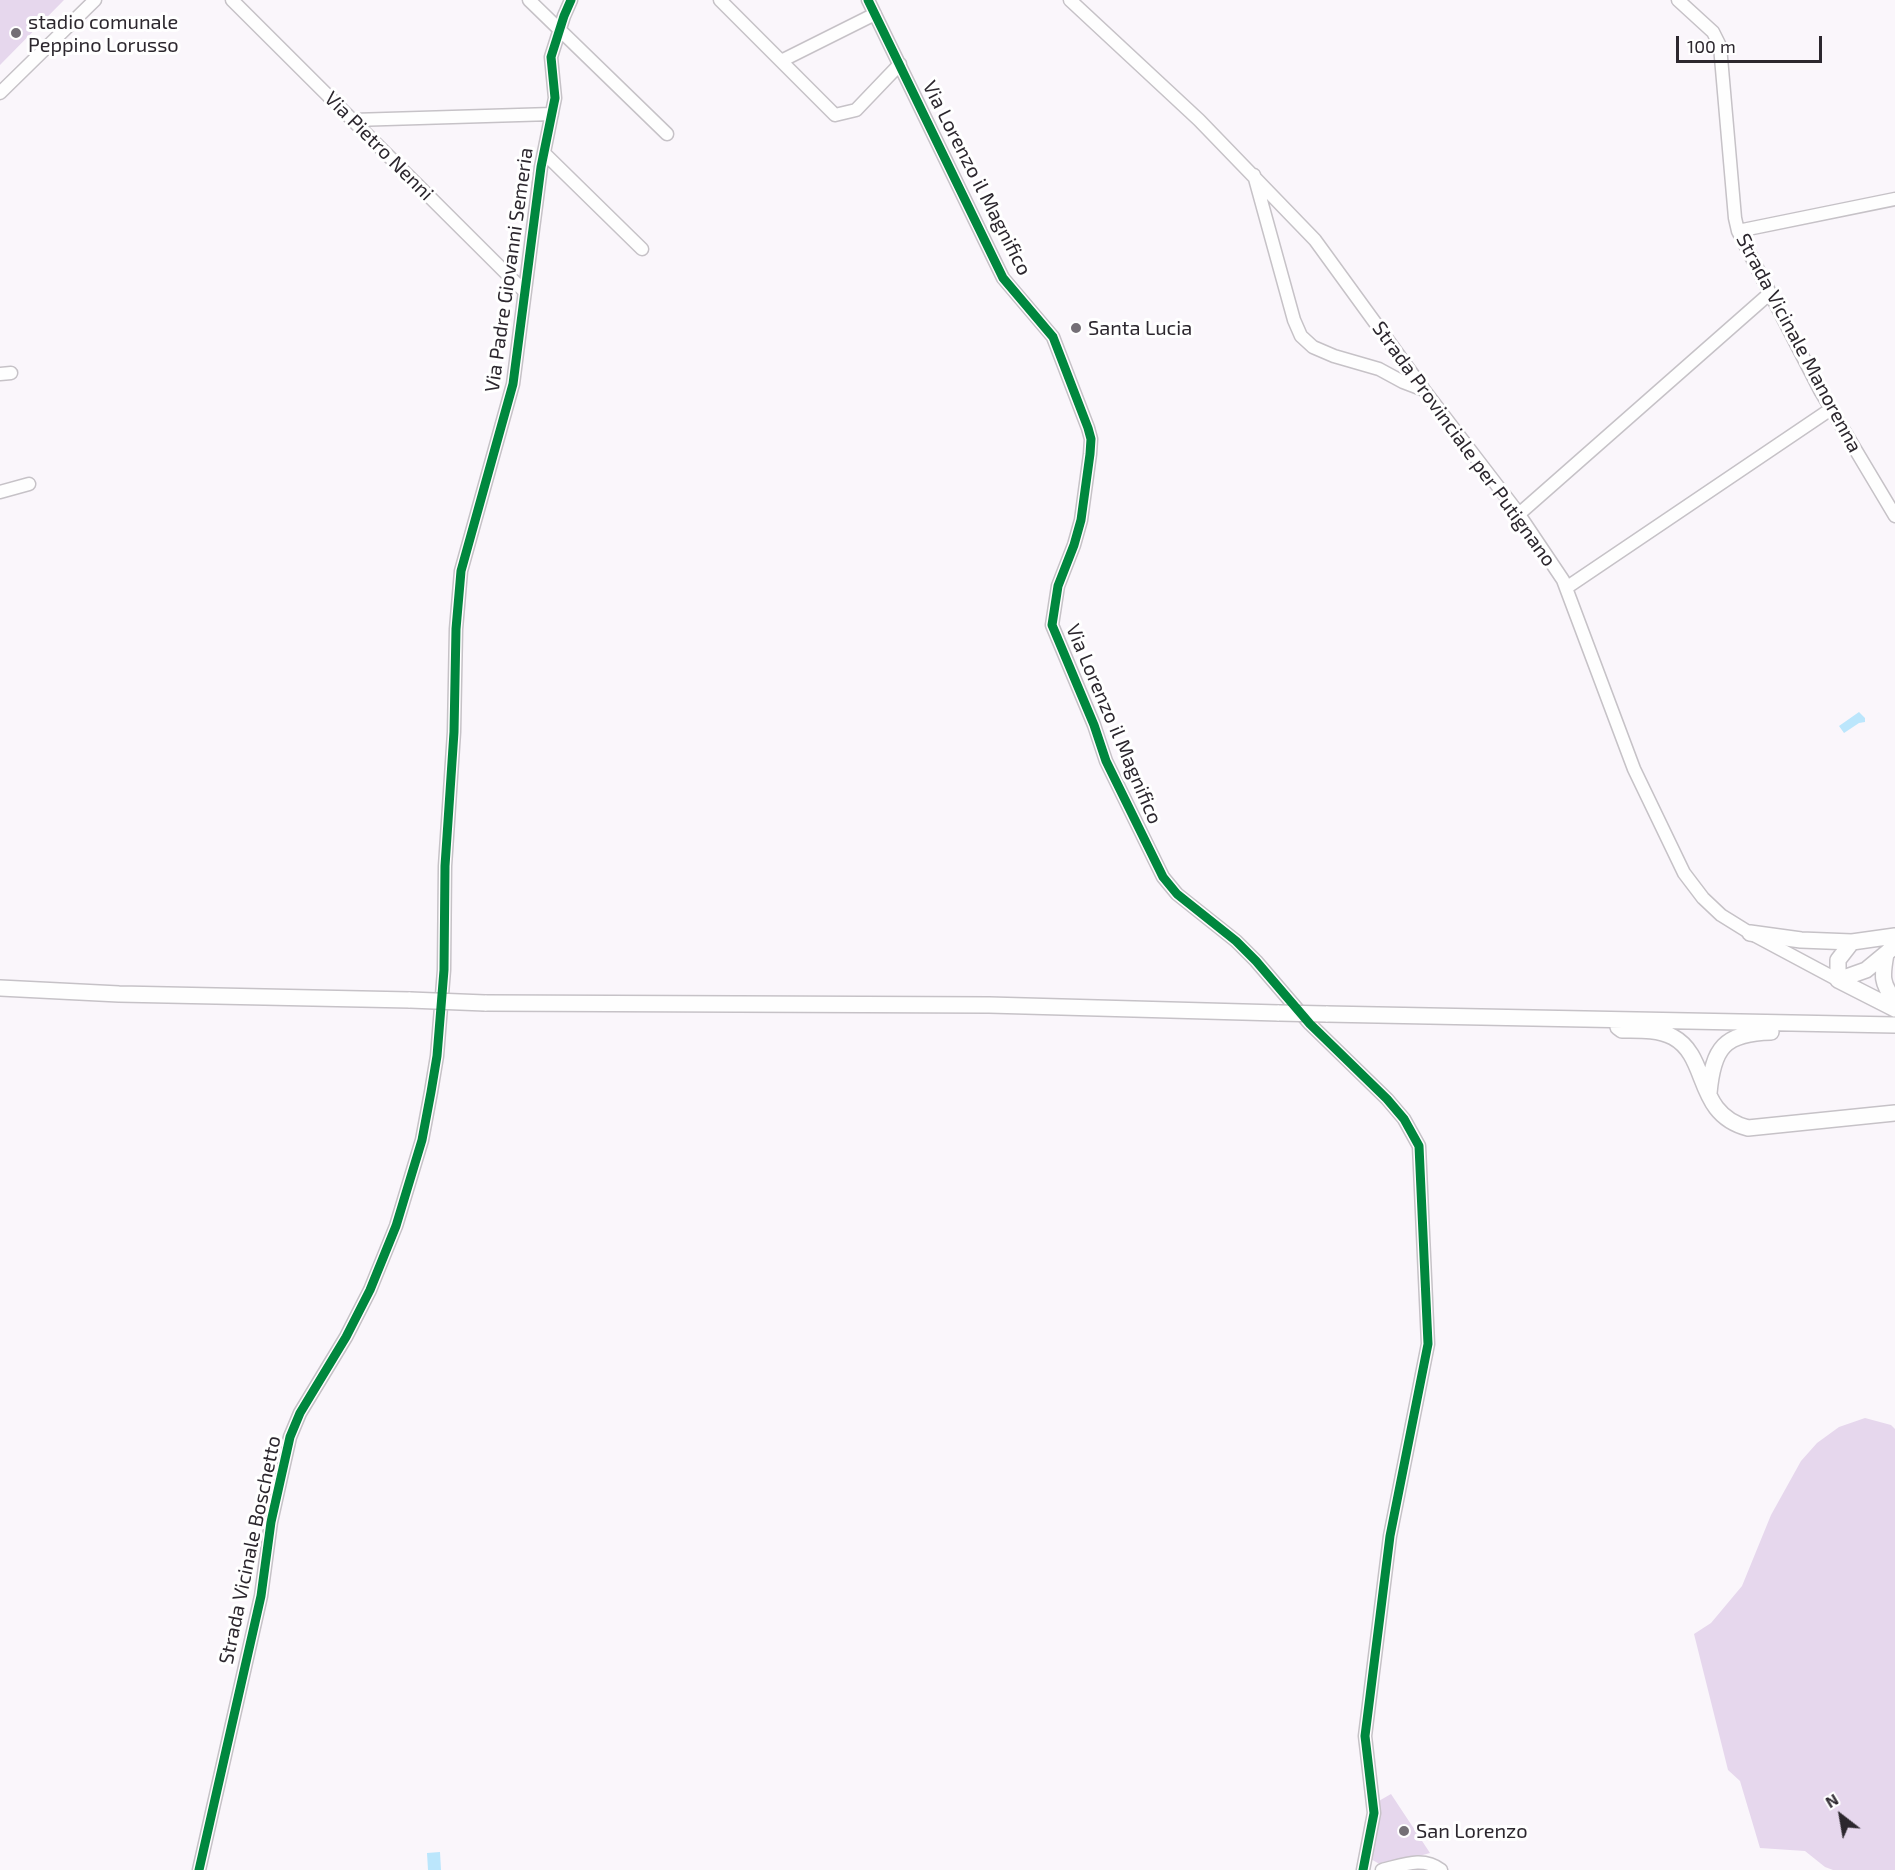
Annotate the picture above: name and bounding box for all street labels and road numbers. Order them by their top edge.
street label: Via Lorenzo il Magnifico [917,77,1037,279]
street label: Via Pietro Nenni [319,86,439,206]
street label: Via Padre Giovanni Semeria [480,146,538,394]
street label: Strada Vicinale Manorenna [1731,229,1867,457]
street label: Strada Provinciale per Putignano [1367,317,1561,571]
street label: Via Lorenzo il Magnifico [1061,620,1167,828]
street label: Strada Vicinale Boschetto [214,1434,286,1666]

